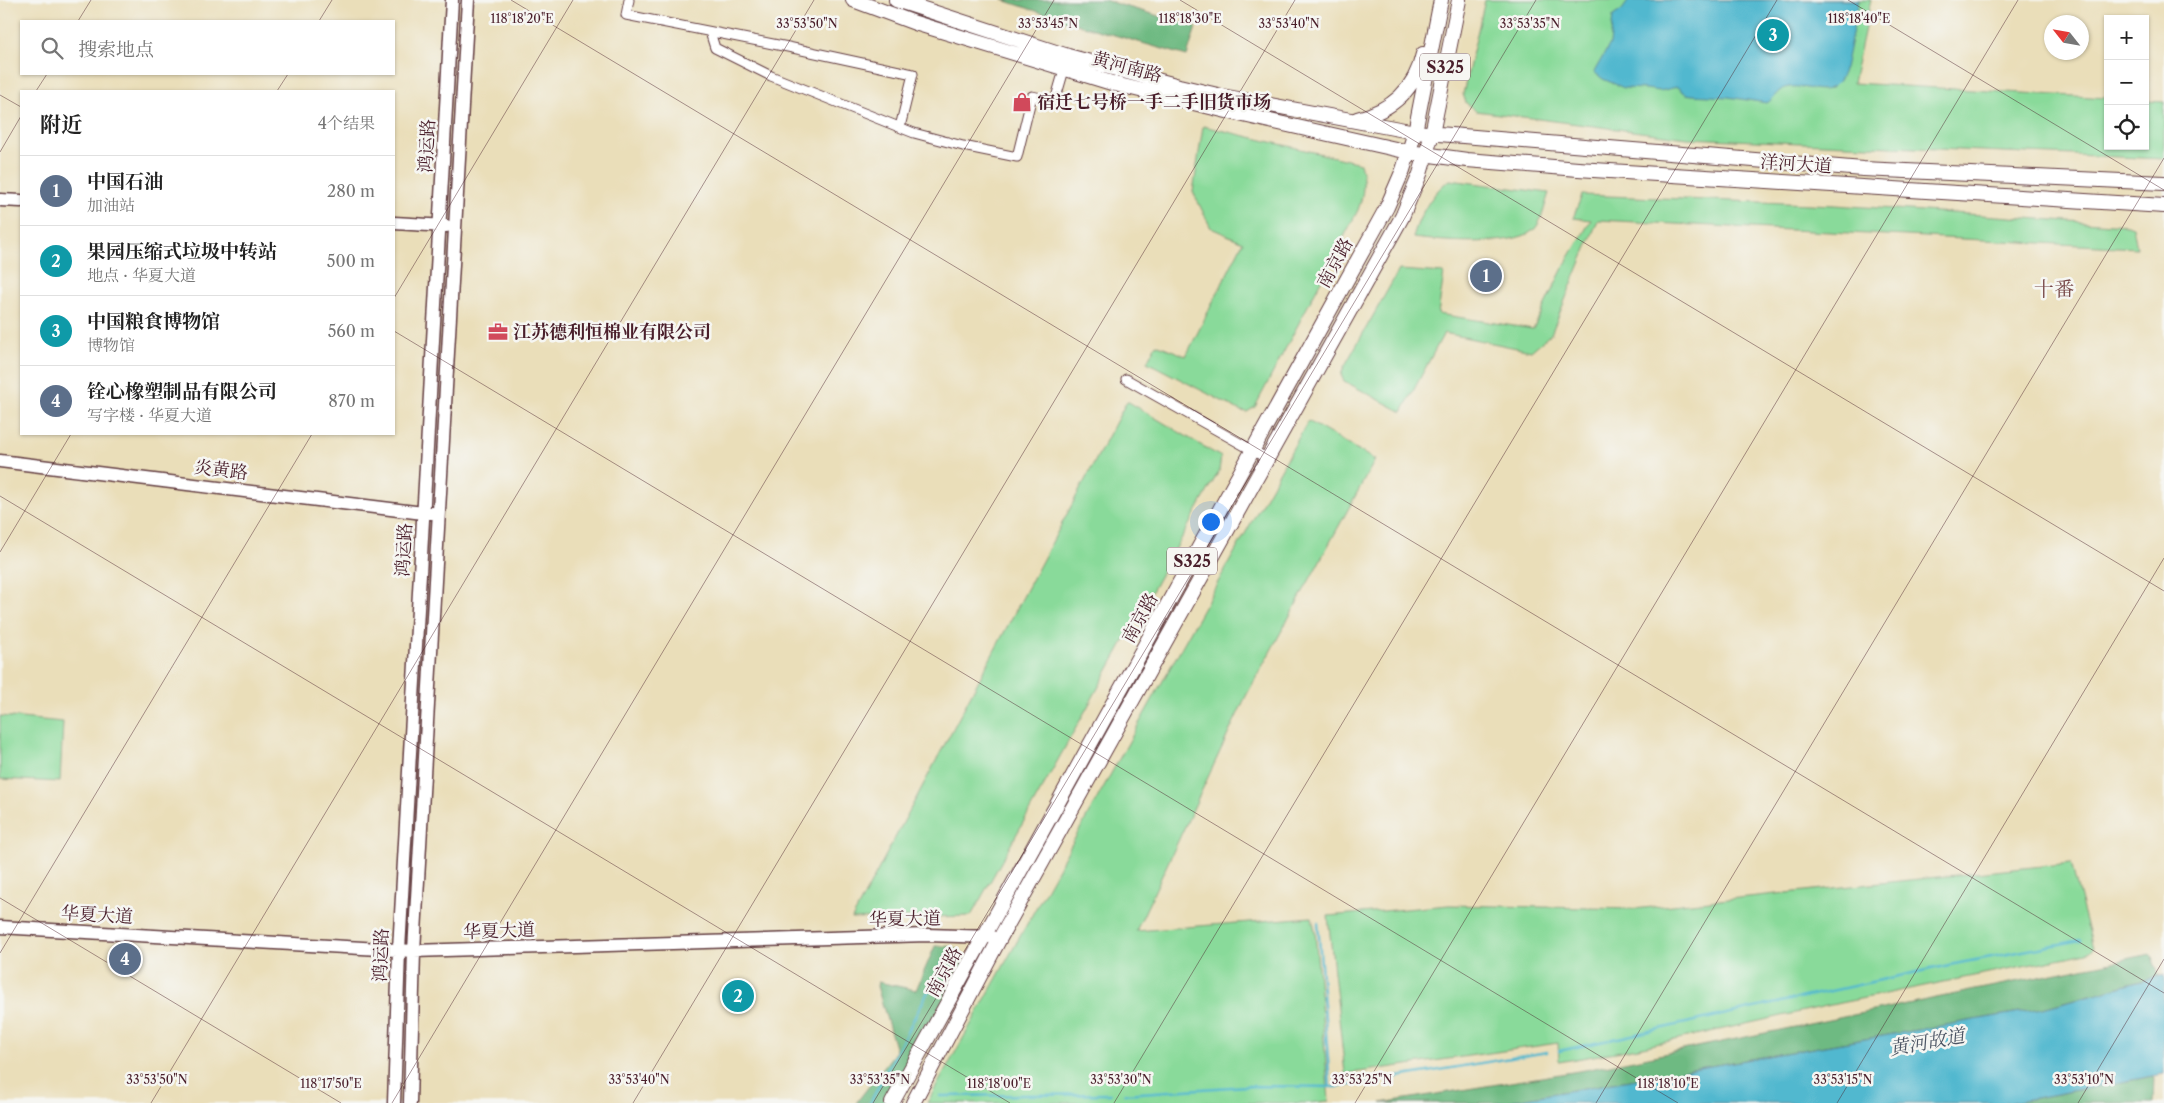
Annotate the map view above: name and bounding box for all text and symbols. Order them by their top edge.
text: 118°18'20"E [490,11,554,26]
text: 118°18'30"E [1159,11,1221,26]
text: 118°18'40"E [1828,11,1890,26]
north arrow [2044,15,2089,60]
map controls [2104,15,2149,150]
button: + [2104,15,2149,60]
text: 33°53'50"N [776,16,838,31]
text: 33°53'45"N [1018,16,1078,31]
text: 33°53'40"N [1258,16,1320,31]
text: 33°53'35"N [1500,16,1560,31]
pin: 3 [1757,16,1789,54]
search box [20,20,395,75]
icon: search [38,34,66,62]
text: 搜索地点 [78,38,154,61]
street label: 黄河南路 [1089,47,1165,87]
road number: S325 [1420,54,1470,80]
button: − [2104,60,2149,105]
shop icon: 宿迁七号桥一手二手旧货市场 [1011,91,1033,113]
place label: 宿迁七号桥一手二手旧货市场 [1037,91,1271,113]
button: locate [2104,105,2149,150]
text: 附近 [40,112,82,137]
text: 4个结果 [318,113,375,133]
street label: 鸿运路 [415,118,439,174]
street label: 洋河大道 [1759,151,1833,177]
text: 中国石油 [87,170,163,193]
text: 1 [52,181,60,201]
text: 280 m [327,181,375,201]
text: 加油站 [87,195,135,215]
street label: 南京路 [1312,234,1358,292]
text: 果园压缩式垃圾中转站 [87,240,277,263]
text: 2 [51,251,61,271]
text: 500 m [327,251,375,271]
pin: 1 [1470,257,1502,295]
text: 地点 · 华夏大道 [87,265,196,285]
district label: 十番 [2034,277,2074,301]
text: 中国粮食博物馆 [87,310,220,333]
text: 3 [51,321,61,341]
text: 560 m [328,321,375,341]
office icon: 江苏德利恒棉业有限公司 [487,321,509,343]
place label: 江苏德利恒棉业有限公司 [513,321,711,343]
text: 博物馆 [87,335,135,355]
text: 铨心橡塑制品有限公司 [87,380,277,403]
text: 4 [51,391,61,411]
text: 870 m [328,391,375,411]
text: 写字楼 · 华夏大道 [87,405,212,425]
street label: 炎黄路 [193,456,249,484]
your location [1198,509,1224,535]
street label: 鸿运路 [392,522,416,578]
road number: S325 [1167,548,1217,574]
street label: 南京路 [1117,589,1163,647]
street label: 华夏大道 [60,902,134,928]
street label: 华夏大道 [869,907,941,931]
street label: 华夏大道 [463,919,535,943]
street label: 鸿运路 [369,928,393,982]
pin: 4 [109,940,141,978]
street label: 南京路 [921,943,967,1001]
pin: 2 [722,977,754,1015]
water label: 黄河故道 [1888,1024,1969,1060]
text: 33°53'50"N [126,1072,188,1087]
text: 33°53'40"N [608,1072,670,1087]
text: 33°53'35"N [850,1072,910,1087]
text: 33°53'30"N [1090,1072,1152,1087]
text: 33°53'25"N [1332,1072,1392,1087]
text: 33°53'15"N [1814,1072,1872,1087]
text: 33°53'10"N [2054,1072,2114,1087]
text: 118°17'50"E [300,1076,362,1091]
text: 118°18'00"E [967,1076,1031,1091]
text: 118°18'10"E [1637,1076,1699,1091]

